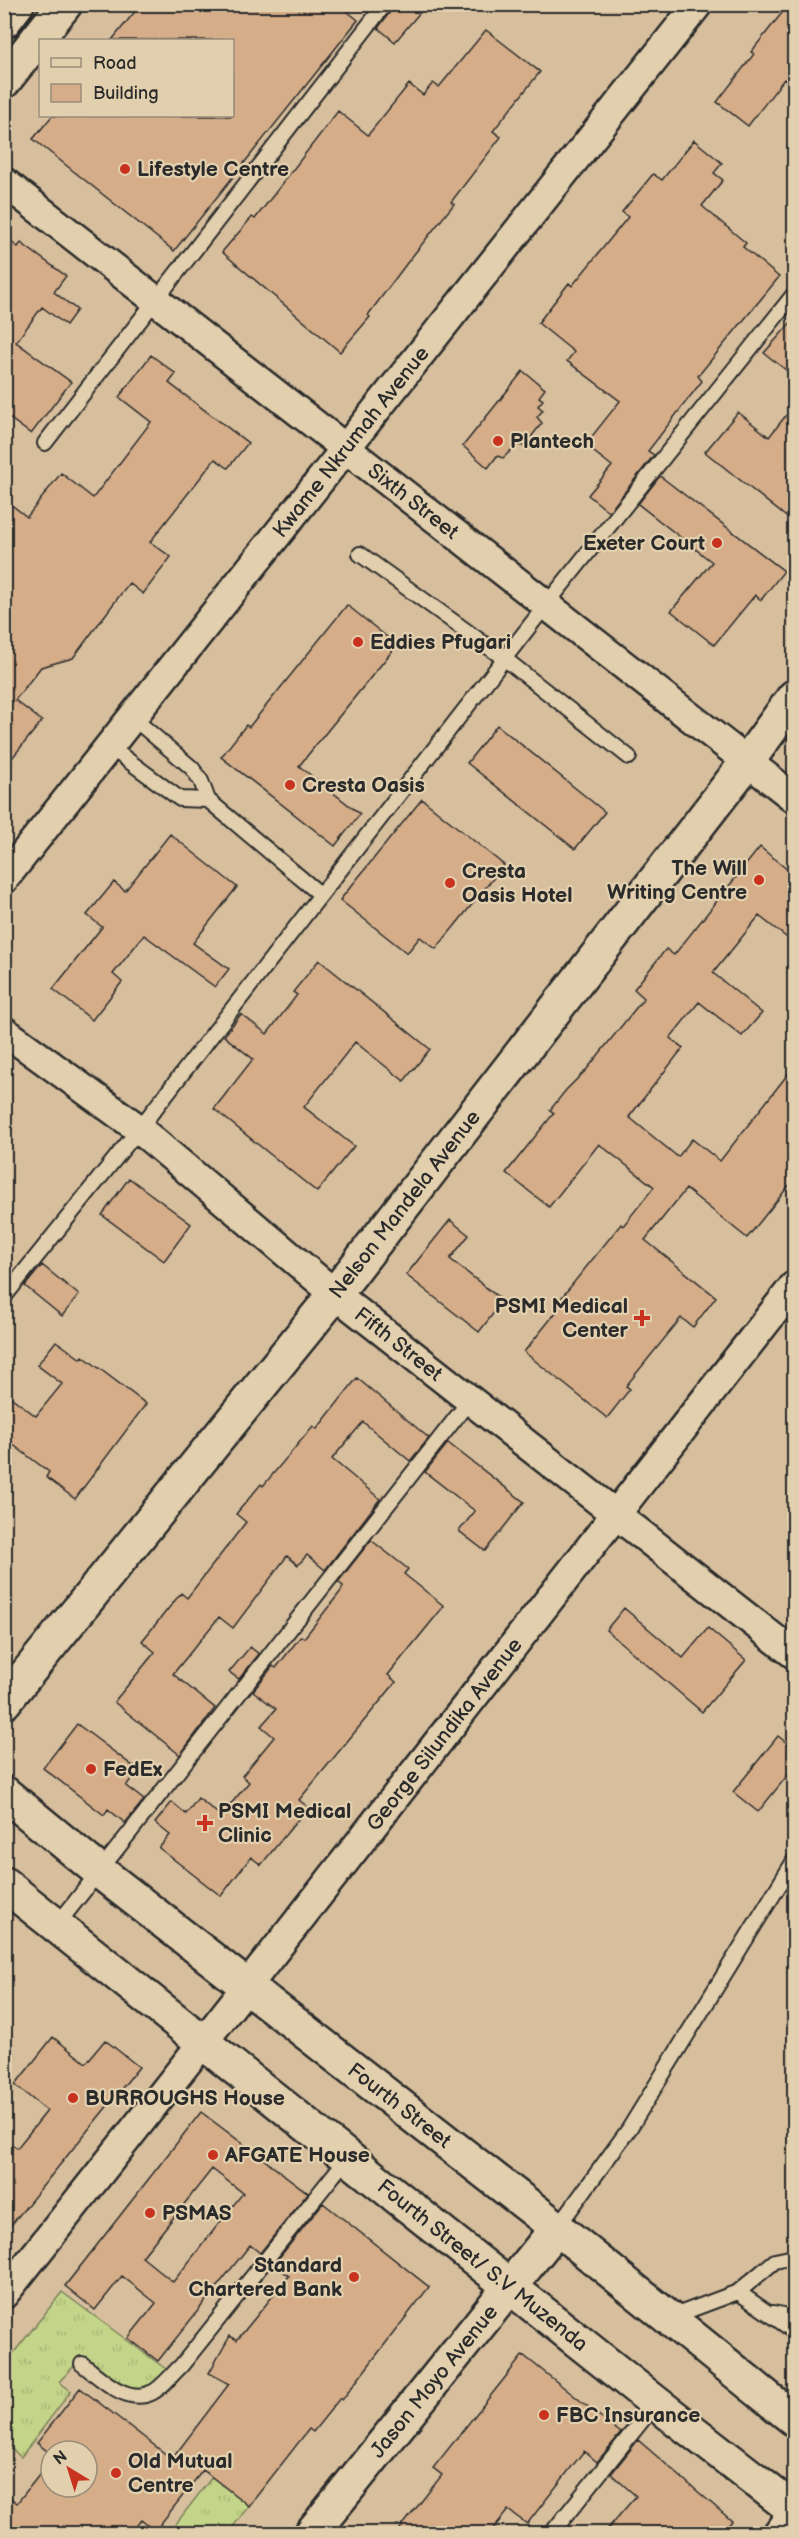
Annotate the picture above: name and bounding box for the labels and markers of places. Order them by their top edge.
place label: Lifestyle Centre [137,157,289,182]
marker: Lifestyle Centre [118,162,132,176]
place label: Plantech [510,429,594,454]
marker: Plantech [491,434,505,448]
place label: Exeter Court [583,531,705,556]
marker: Exeter Court [710,536,724,550]
place label: Eddies Pfugari [370,630,511,655]
marker: Eddies Pfugari [351,635,365,649]
place label: Cresta Oasis [302,773,425,798]
marker: Cresta Oasis [283,778,297,792]
place label: The Will Writing Centre [607,856,747,905]
place label: Cresta Oasis Hotel [462,859,572,908]
marker: The Will Writing Centre [752,873,766,887]
marker: Cresta Oasis Hotel [443,876,457,890]
place label: PSMI Medical Center [495,1294,629,1343]
marker: PSMI Medical Center [633,1309,651,1327]
place label: FedEx [103,1757,163,1782]
marker: FedEx [84,1762,98,1776]
place label: PSMI Medical Clinic [218,1799,351,1848]
marker: PSMI Medical Clinic [196,1814,214,1832]
place label: BURROUGHS House [85,2086,285,2111]
marker: BURROUGHS House [66,2091,80,2105]
place label: AFGATE House [224,2143,370,2168]
marker: AFGATE House [206,2148,220,2162]
place label: PSMAS [162,2201,232,2226]
marker: PSMAS [143,2206,157,2220]
place label: Standard Chartered Bank [189,2253,342,2302]
marker: Standard Chartered Bank [347,2270,361,2284]
place label: FBC Insurance [556,2403,700,2428]
marker: FBC Insurance [537,2408,551,2422]
place label: Old Mutual Centre [128,2449,233,2498]
marker: Old Mutual Centre [109,2466,123,2480]

